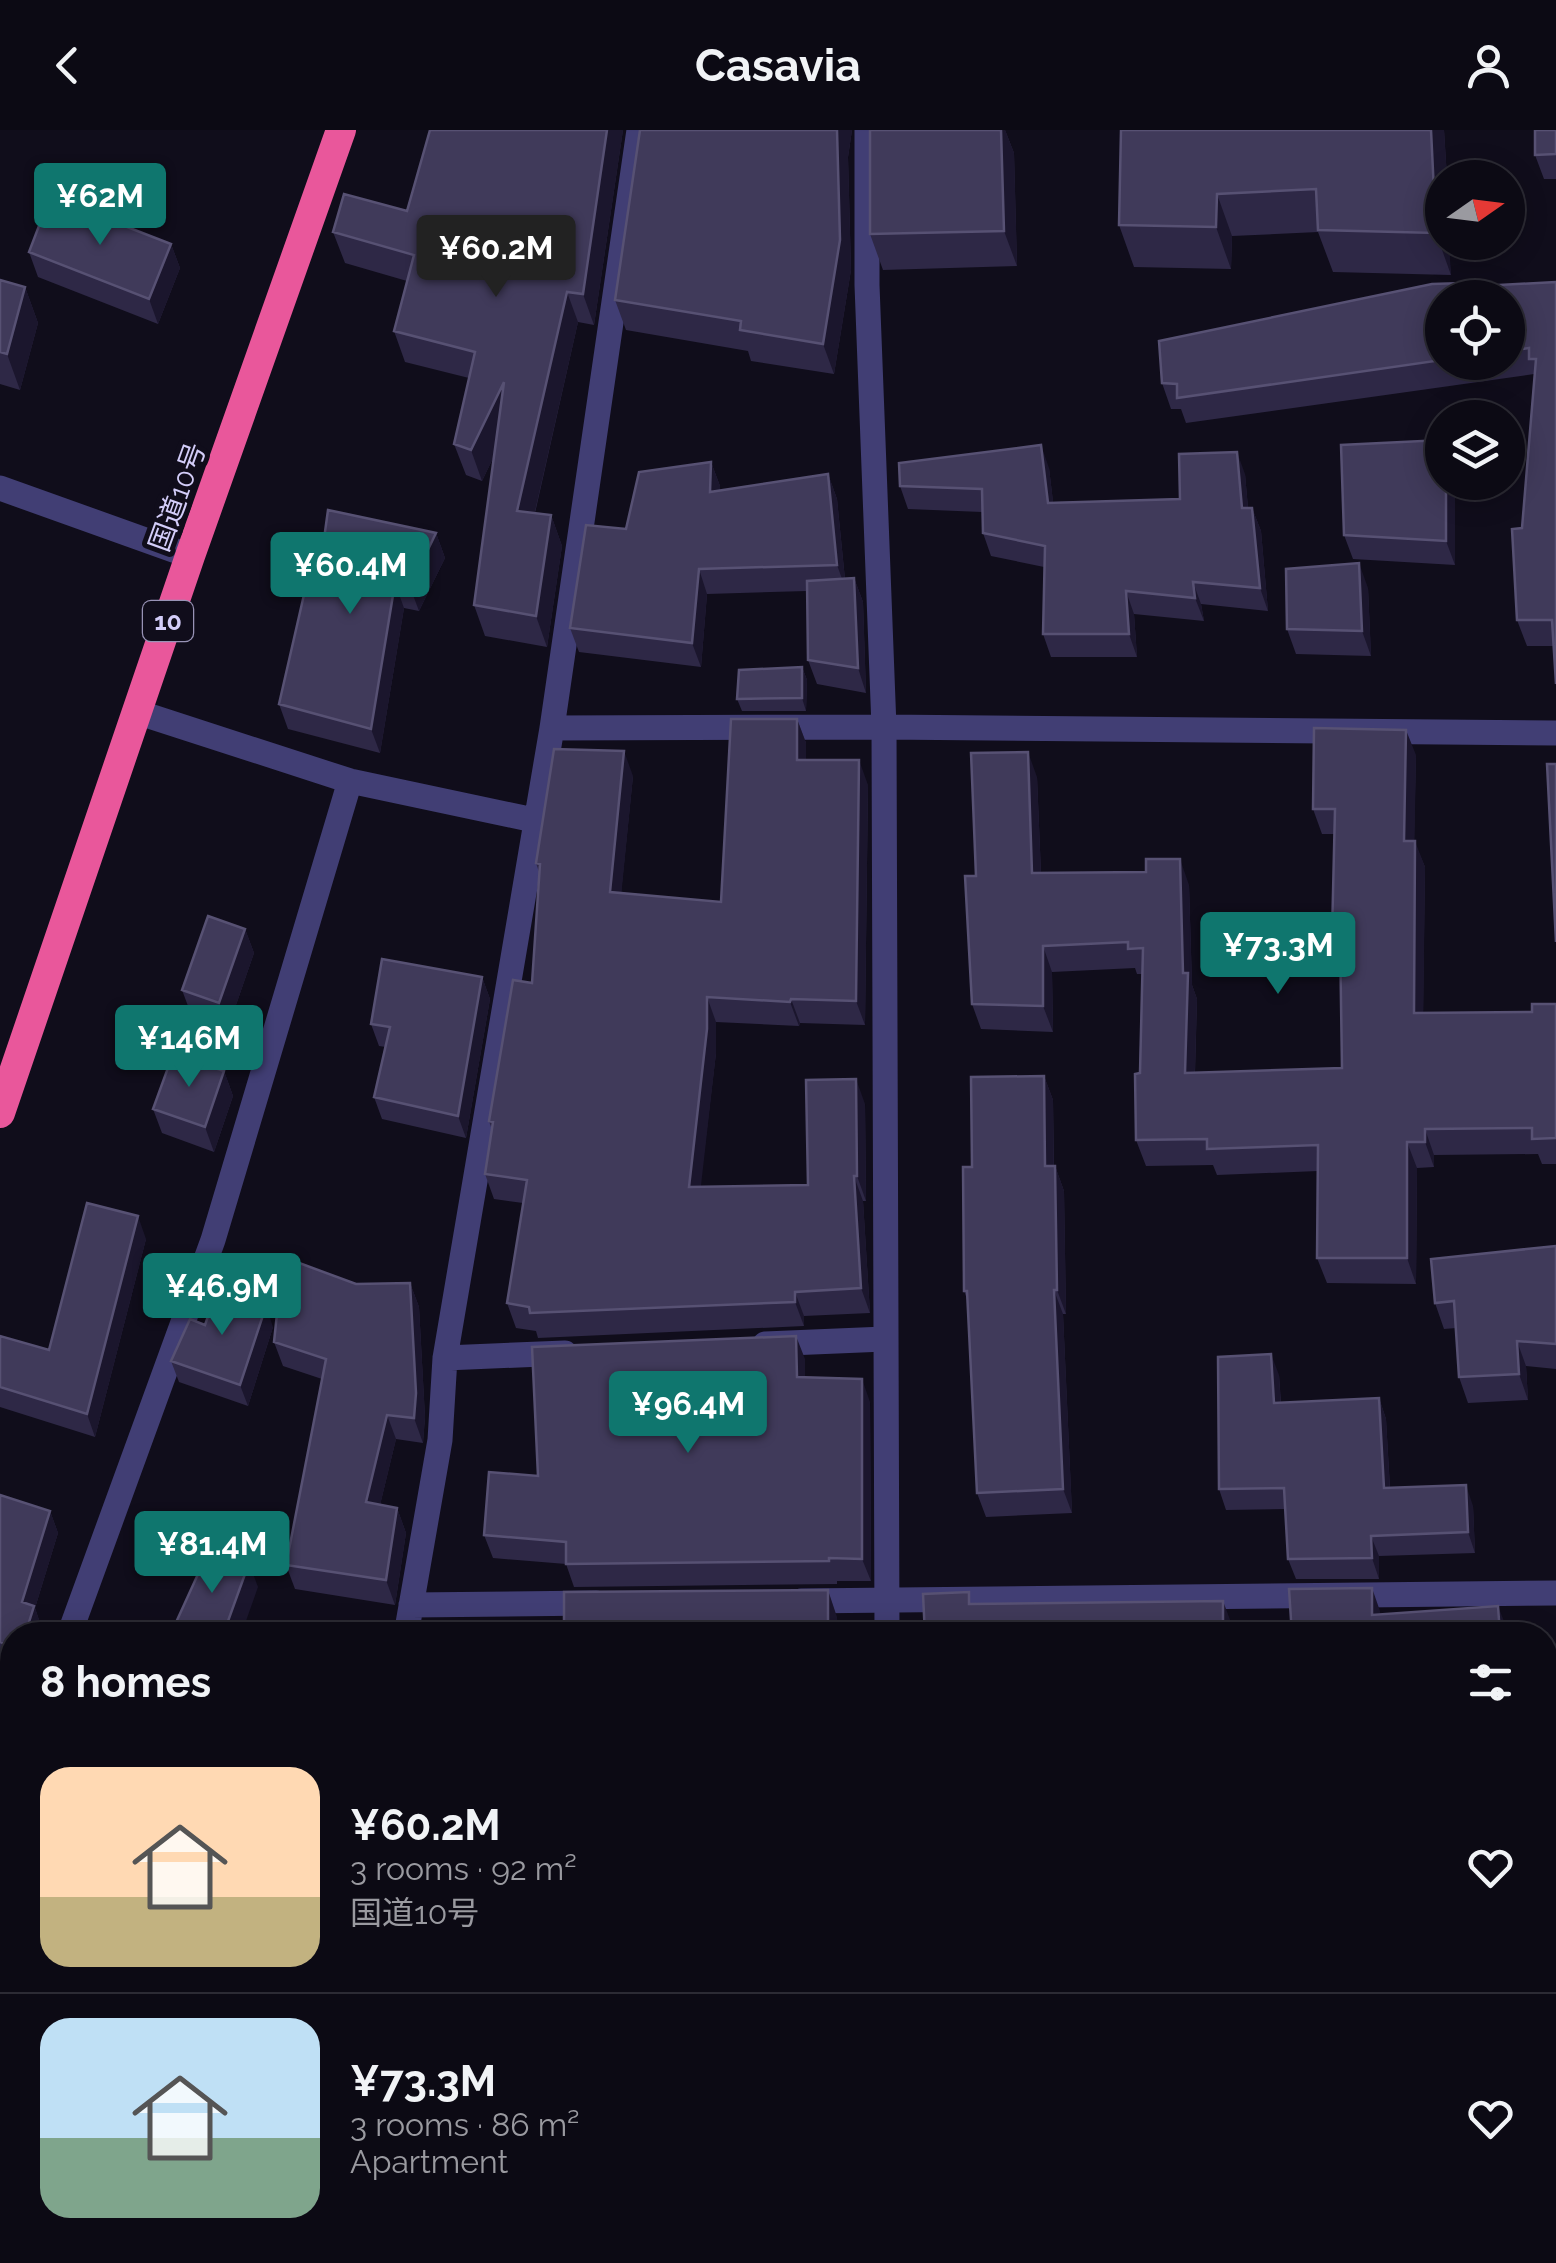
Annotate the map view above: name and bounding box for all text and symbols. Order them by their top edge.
icon: back [40,38,95,93]
icon: person [1461,38,1516,93]
text: Casavia [695,39,861,92]
north arrow [1425,160,1525,260]
map controls [1425,160,1525,500]
pin: ¥62M [41,163,159,248]
text: ¥62M [56,177,144,214]
pin: ¥60.2M [415,215,577,300]
text: ¥60.2M [439,229,553,266]
button: locate [1425,280,1525,380]
button: layers [1425,400,1525,500]
street label: 国道10号 [143,438,212,556]
pin: ¥60.4M [269,532,431,617]
text: ¥60.4M [292,546,408,583]
road number: 10 [143,601,193,641]
pin: ¥73.3M [1197,912,1359,997]
text: ¥73.3M [1222,926,1334,963]
pin: ¥146M [119,1005,259,1090]
text: ¥146M [137,1019,241,1056]
pin: ¥46.9M [141,1253,303,1338]
text: ¥46.9M [165,1267,279,1304]
pin: ¥96.4M [607,1371,769,1456]
text: ¥96.4M [631,1385,745,1422]
pin: ¥81.4M [131,1511,293,1596]
text: ¥81.4M [156,1525,268,1562]
icon: filters [1463,1655,1518,1710]
text: 8 homes [40,1658,211,1707]
text: ¥60.2M [350,1801,501,1850]
icon: home [120,1807,240,1927]
icon: heart [1463,1840,1518,1895]
text: 3 rooms · 92 m² [350,1850,577,1887]
text: 国道10号 [350,1894,479,1931]
text: ¥73.3M [350,2057,496,2106]
icon: home [120,2058,240,2178]
icon: heart [1463,2091,1518,2146]
text: 3 rooms · 86 m² [350,2106,580,2143]
text: Apartment [350,2143,508,2180]

